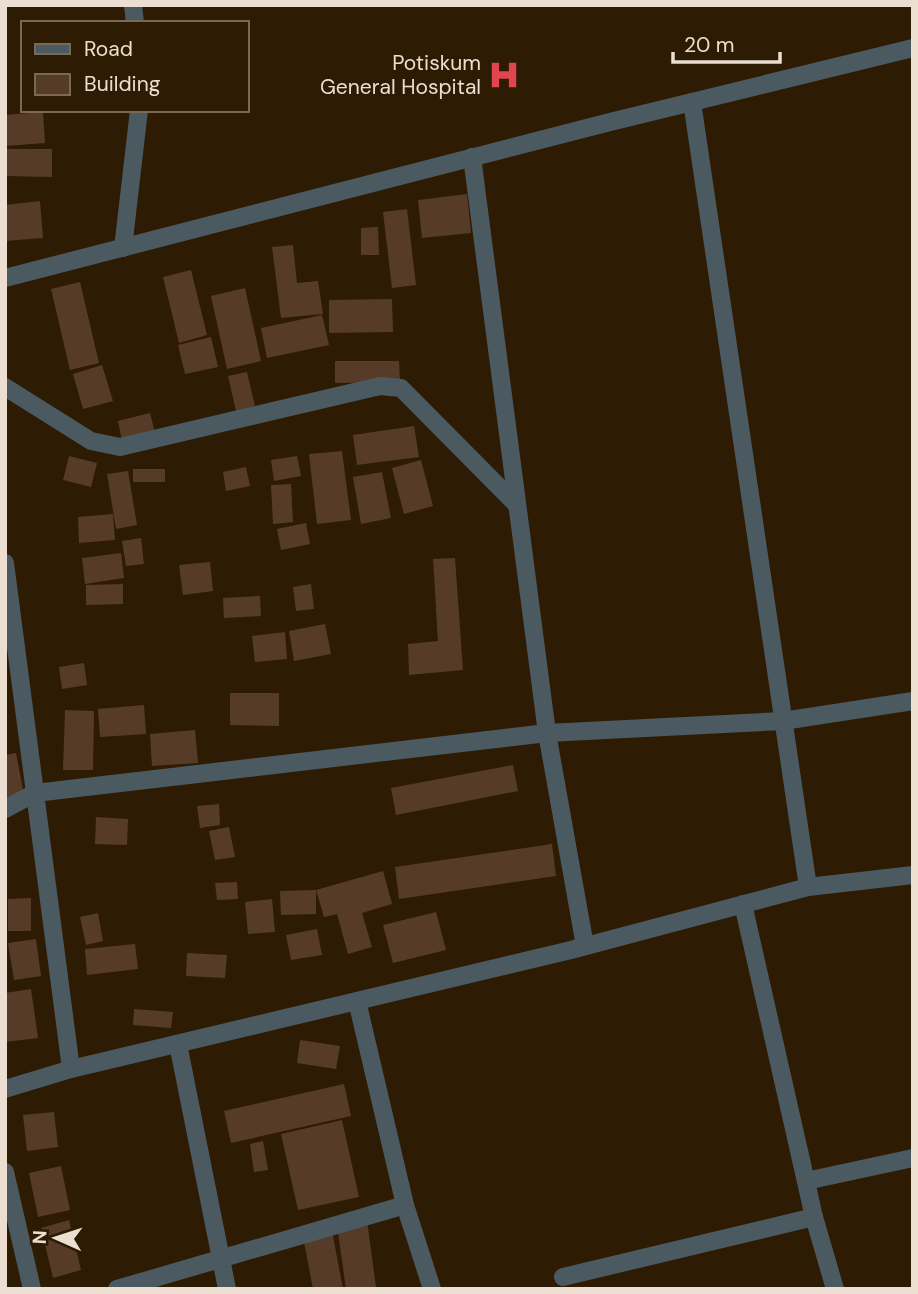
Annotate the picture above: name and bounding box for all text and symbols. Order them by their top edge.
legend [21,21,248,112]
scale bar [673,21,780,65]
text: 20 m [684,31,735,59]
text: Road [84,35,133,63]
place label: Potiskum General Hospital [320,49,481,101]
hospital icon: Potiskum General Hospital [487,58,521,92]
text: Building [84,70,161,98]
north arrow [21,1203,91,1273]
text: N [27,1230,52,1245]

